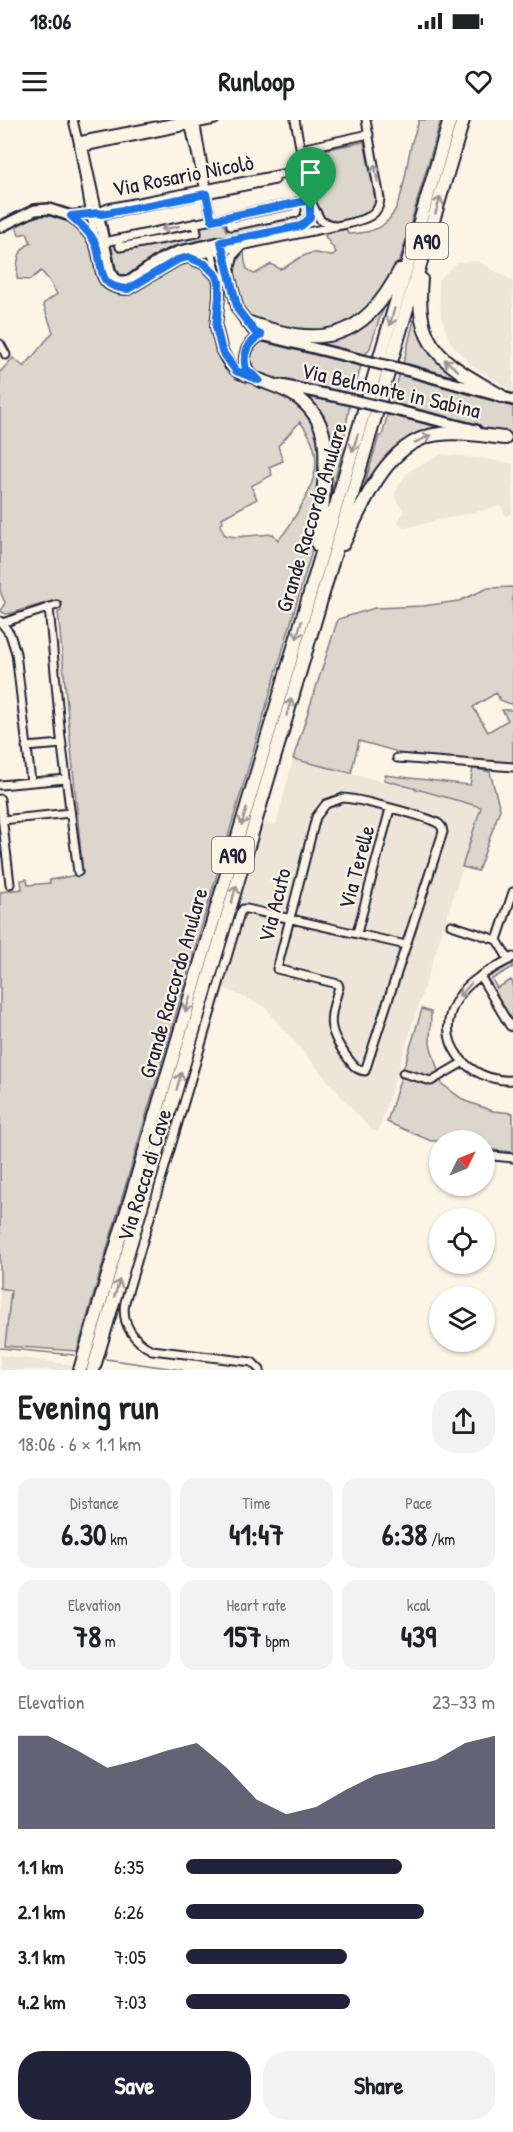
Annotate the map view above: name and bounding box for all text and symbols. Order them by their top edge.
text: 18:06 [30,6,71,36]
text: Runloop [219,63,294,99]
icon: menu [18,65,51,98]
icon: heart [462,65,495,98]
street label: Via Rosario Nicolò [110,147,256,203]
pin [285,147,336,209]
icon: arrive [294,156,327,189]
one-way arrow [370,164,381,184]
one-way arrow [432,196,444,215]
one-way arrow [161,223,180,235]
road number: A90 [406,223,448,259]
one-way arrow [386,307,397,326]
street label: Via Belmonte in Sabina [298,355,484,425]
one-way arrow [444,358,459,372]
street label: Grande Raccordo Anulare [268,418,354,615]
one-way arrow [349,433,360,452]
one-way arrow [413,433,431,444]
one-way arrow [293,620,304,639]
one-way arrow [284,697,295,716]
one-way arrow [238,807,249,826]
street label: Via Terelle [330,822,382,912]
road number: A90 [212,837,254,873]
street label: Via Acuto [250,865,298,945]
street label: Grande Raccordo Anulare [131,884,215,1082]
one-way arrow [229,885,240,904]
one-way arrow [458,982,472,997]
one-way arrow [182,994,194,1013]
one-way arrow [174,1072,185,1091]
street label: Via Rocca di Cave [110,1105,179,1245]
north arrow [429,1130,495,1196]
map controls [429,1130,495,1352]
button: locate [429,1208,495,1274]
one-way arrow [112,1279,123,1298]
button: layers [429,1286,495,1352]
text: Evening run [18,1385,159,1429]
button: share [432,1390,495,1453]
text: 18:06 · 6 × 1.1 km [18,1430,141,1457]
text: Distance [70,1492,119,1514]
text: Time [242,1492,271,1514]
text: Pace [405,1492,432,1514]
text: 6.30 [61,1514,107,1554]
text: 41:47 [229,1514,284,1554]
text: 6:38 [382,1514,427,1554]
text: km [107,1528,128,1550]
text: /km [427,1528,455,1550]
text: Elevation [68,1594,121,1616]
text: Heart rate [227,1594,286,1616]
text: kcal [407,1594,430,1616]
text: 78 [73,1616,101,1656]
text: 157 [223,1616,262,1656]
text: 439 [401,1616,436,1656]
text: m [101,1630,116,1652]
text: bpm [262,1630,290,1652]
text: Elevation [18,1688,84,1715]
text: 23–33 m [432,1688,495,1715]
text: 1.1 km [18,1853,63,1880]
text: 6:35 [114,1853,144,1880]
text: 2.1 km [18,1898,65,1925]
text: 6:26 [114,1898,144,1925]
text: 3.1 km [18,1943,65,1970]
text: 7:05 [114,1943,146,1970]
text: 4.2 km [18,1988,66,2015]
text: 7:03 [114,1988,146,2015]
button: Save [18,2051,251,2120]
button: Share [263,2051,495,2120]

